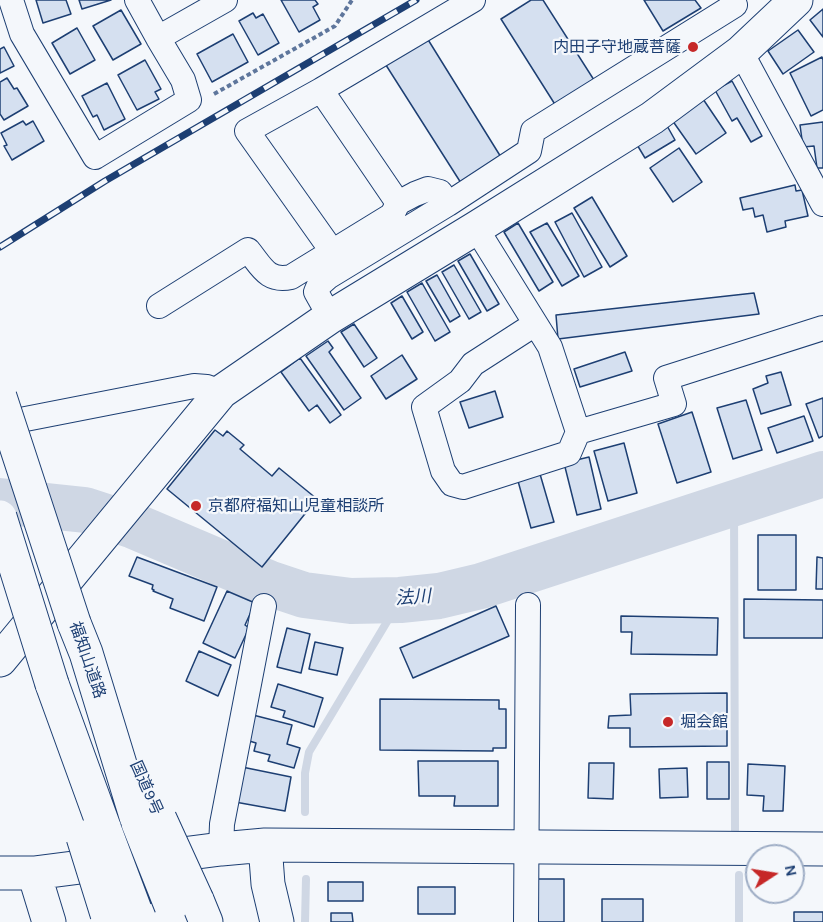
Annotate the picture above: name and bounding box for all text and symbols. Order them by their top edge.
place label: 内田子守地蔵菩薩 [553,37,681,57]
marker: 内田子守地蔵菩薩 [686,40,700,54]
place label: 京都府福知山児童相談所 [208,496,384,516]
marker: 京都府福知山児童相談所 [189,499,203,513]
water label: 法川 [394,586,432,610]
street label: 福知山道路 [65,619,109,701]
place label: 堀会館 [680,712,728,732]
marker: 堀会館 [661,715,675,729]
street label: 国道9号 [126,758,166,818]
north arrow [745,844,805,904]
text: N [781,863,802,878]

